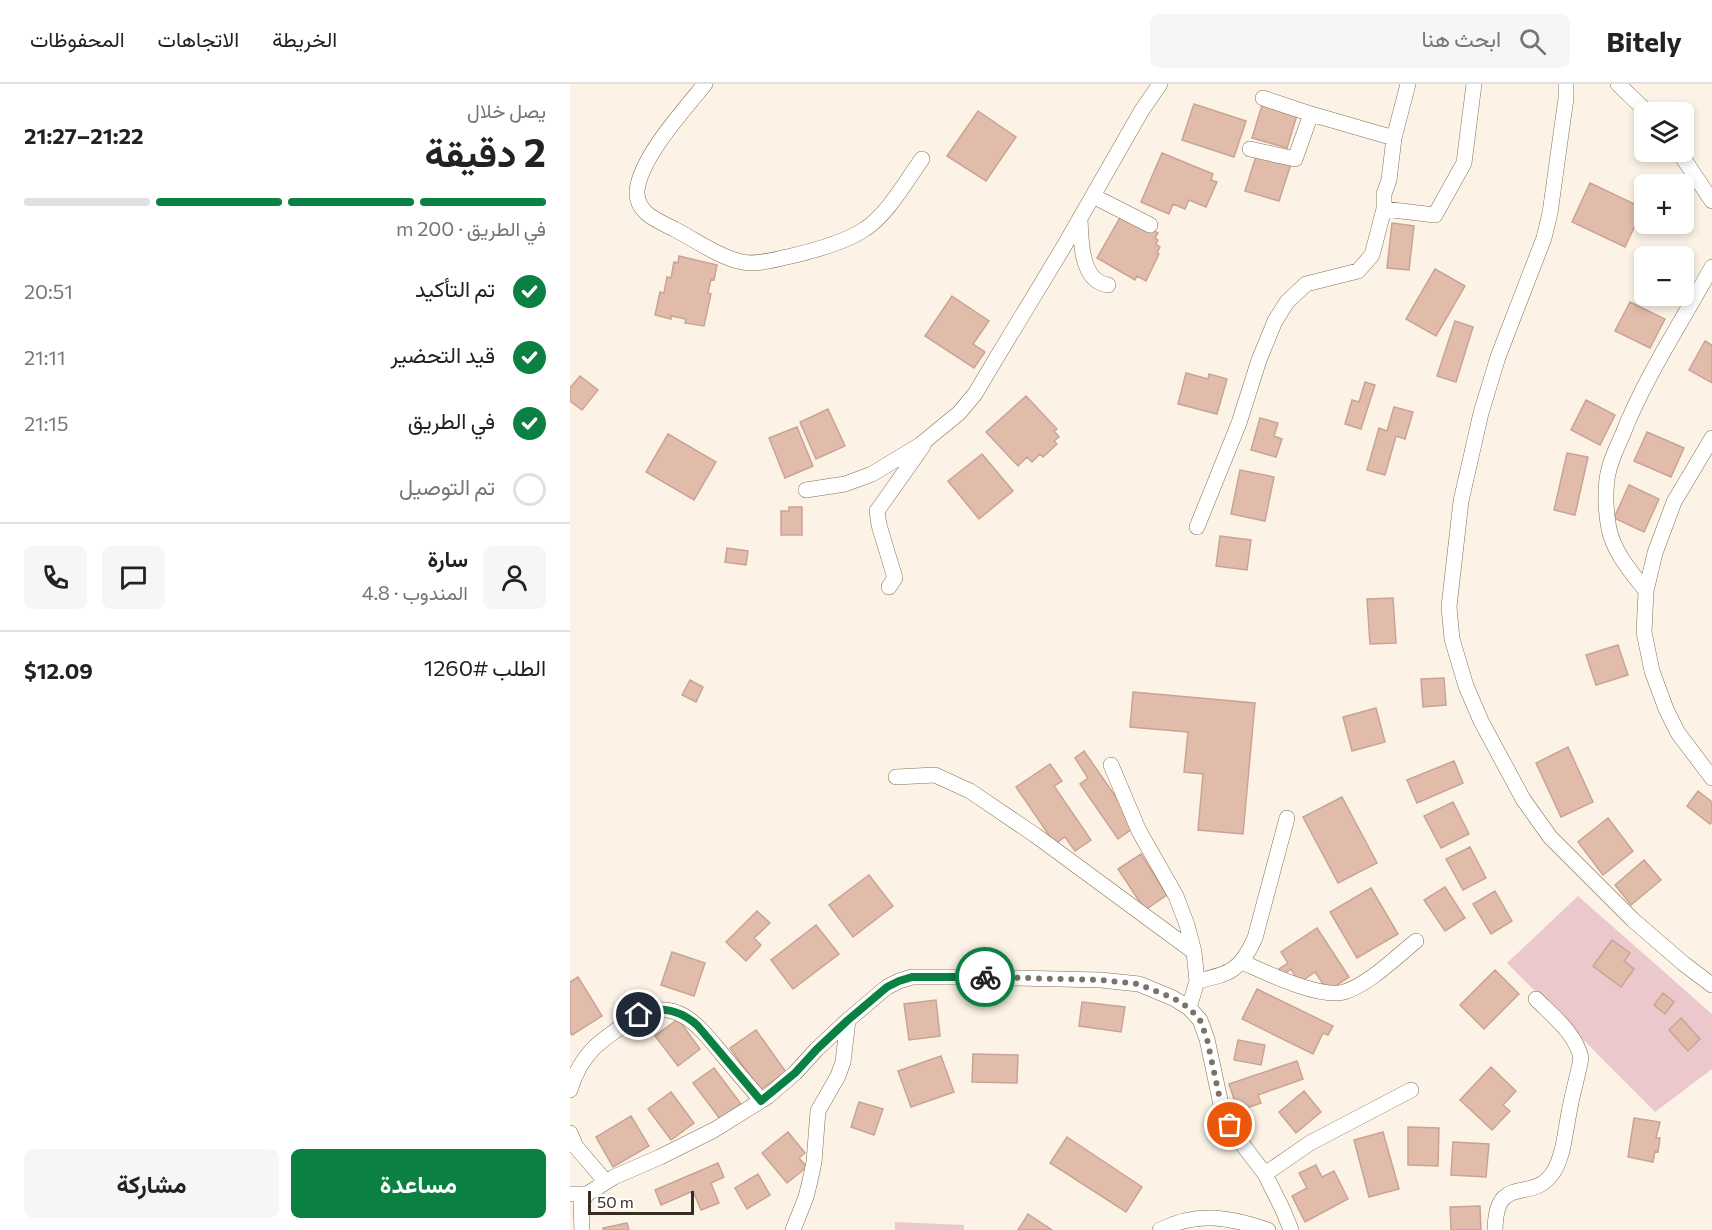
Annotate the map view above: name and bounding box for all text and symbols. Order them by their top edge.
search box [1150,14,1570,68]
text: Bitely [1606,24,1682,58]
text: ابحث هنا [1421,25,1501,52]
icon: search [1516,25,1549,58]
text: المحفوظات [30,26,125,51]
text: الاتجاهات [158,26,239,51]
text: الخريطة [272,26,337,51]
text: يصل خلال [467,98,546,122]
map controls [1634,102,1694,306]
button: layers [1634,102,1694,162]
text: 21:22–21:27 [24,122,144,149]
text: 2 دقيقة [424,127,546,175]
button: + [1634,174,1694,234]
text: في الطريق · 200 m [396,216,546,240]
button: − [1634,246,1694,306]
text: تم التأكيد [415,275,495,302]
icon: check [513,275,546,308]
text: 20:51 [24,279,73,303]
text: قيد التحضير [391,341,495,368]
icon: check [513,341,546,374]
text: 21:11 [24,345,65,369]
text: في الطريق [408,407,495,434]
icon: check [513,407,546,440]
text: 21:15 [24,411,68,435]
text: تم التوصيل [399,473,495,500]
text: سارة [427,545,468,572]
button: phone [24,546,87,609]
button: chat [102,546,165,609]
button: person [483,546,546,609]
text: المندوب · 4.8 [362,580,468,604]
text: الطلب #1260 [424,654,546,681]
text: $12.09 [24,657,93,684]
courier [955,947,1015,1007]
icon: bike [969,961,1002,994]
pin [613,989,664,1040]
icon: home [622,998,655,1031]
pin [1204,1099,1255,1150]
icon: bag [1213,1108,1246,1141]
button: مشاركة [24,1149,279,1218]
button: مساعدة [291,1149,546,1218]
scale bar [588,1188,694,1216]
text: 50 m [597,1192,634,1211]

